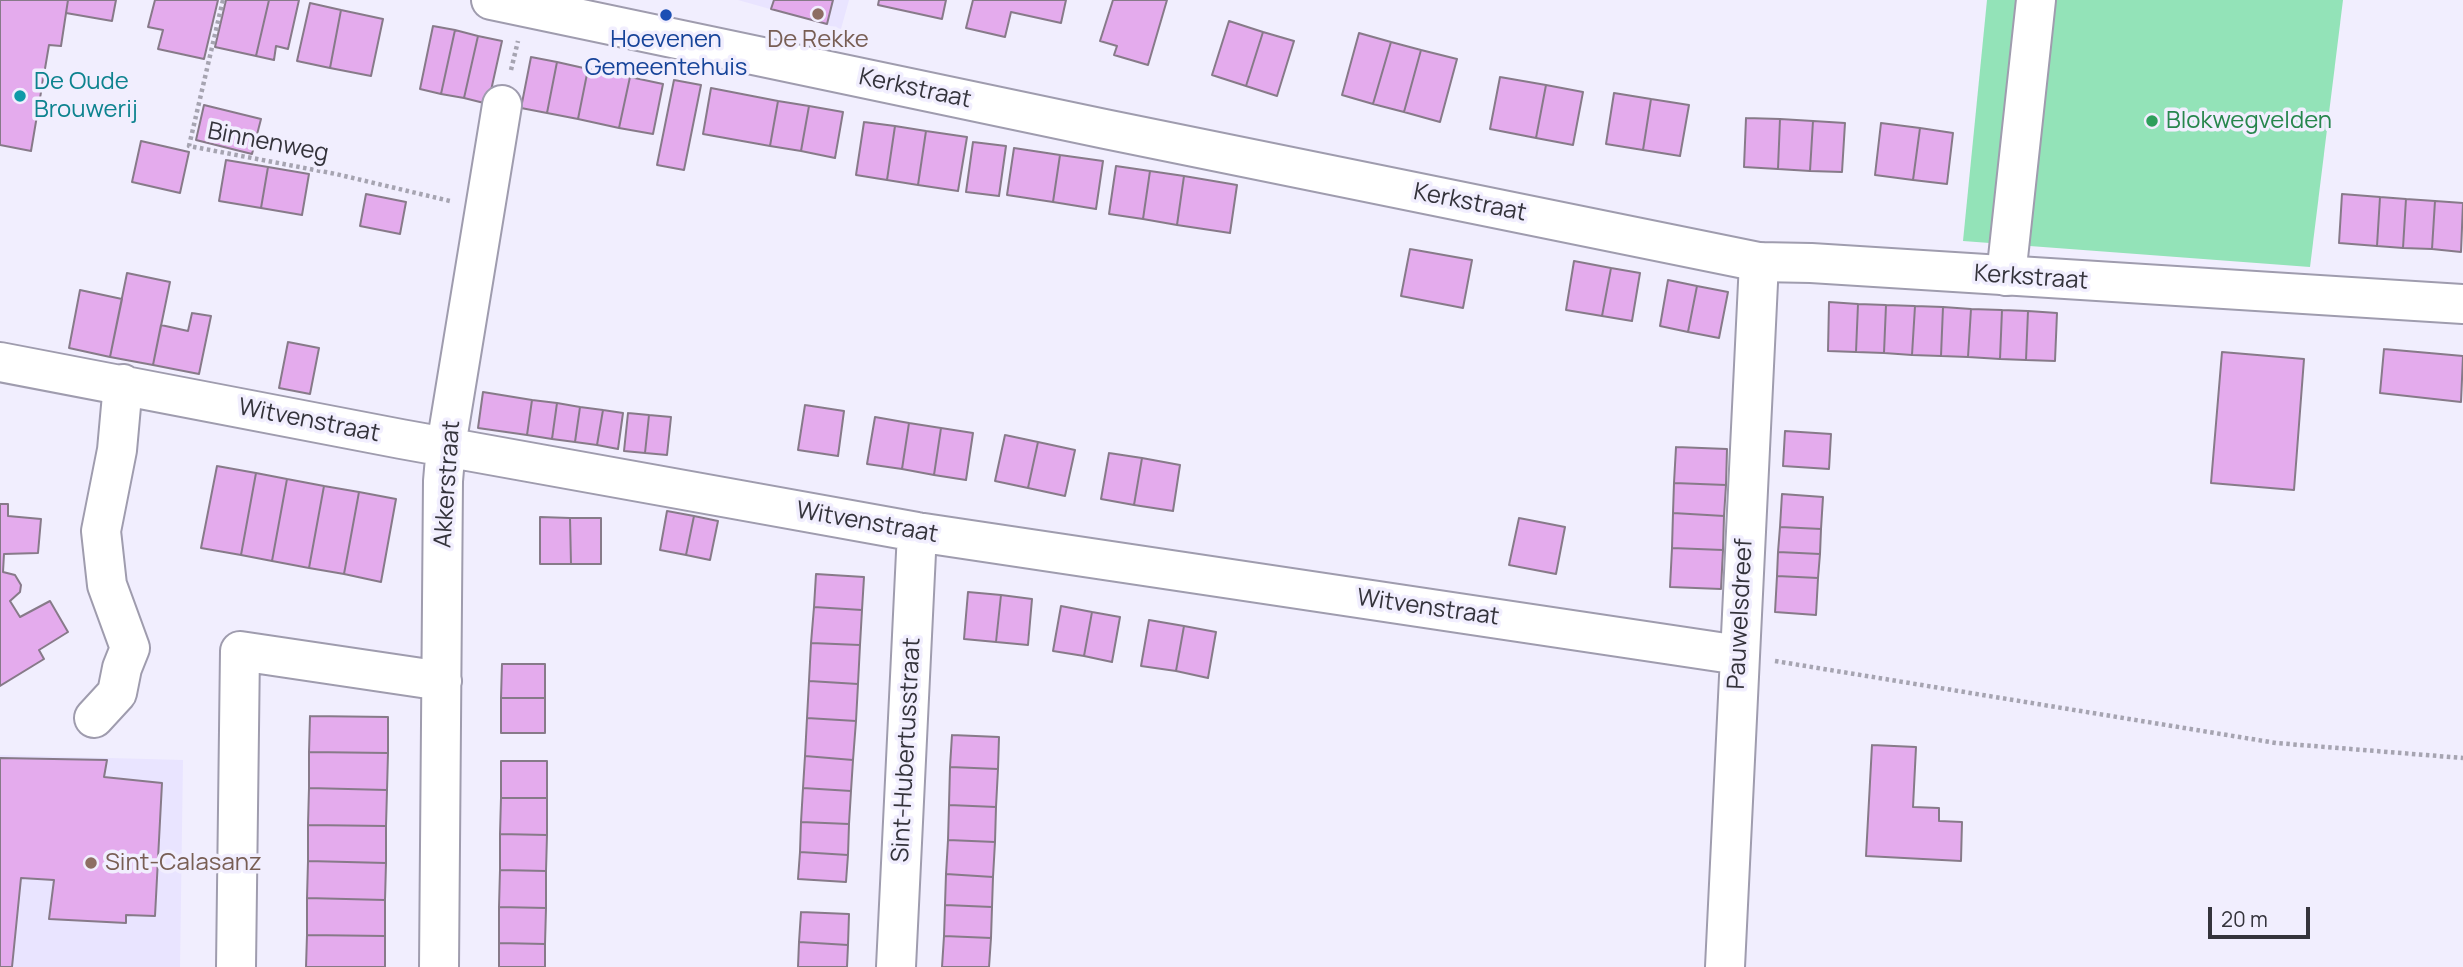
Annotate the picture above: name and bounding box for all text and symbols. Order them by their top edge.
marker: De Rekke [810,6,826,22]
marker: Hoevenen Gemeentehuis [658,7,674,23]
place label: Hoevenen Gemeentehuis [585,26,747,82]
place label: De Rekke [767,26,869,54]
street label: Kerkstraat [856,63,974,115]
place label: De Oude Brouwerij [34,68,138,124]
marker: De Oude Brouwerij [12,88,28,104]
place label: Blokwegvelden [2166,107,2332,135]
marker: Blokwegvelden [2144,113,2160,129]
street label: Binnenweg [205,117,331,169]
street label: Kerkstraat [1411,178,1529,228]
street label: Kerkstraat [1973,260,2089,296]
street label: Witvenstraat [236,393,382,449]
street label: Akkerstraat [429,419,467,549]
street label: Witvenstraat [794,496,940,550]
street label: Pauwelsdreef [1723,538,1759,690]
street label: Witvenstraat [1355,584,1501,632]
street label: Sint-Hubertusstraat [887,637,927,863]
place label: Sint-Calasanz [105,849,262,877]
marker: Sint-Calasanz [83,855,99,871]
scale bar [2211,894,2312,938]
text: 20 m [2221,905,2268,933]

